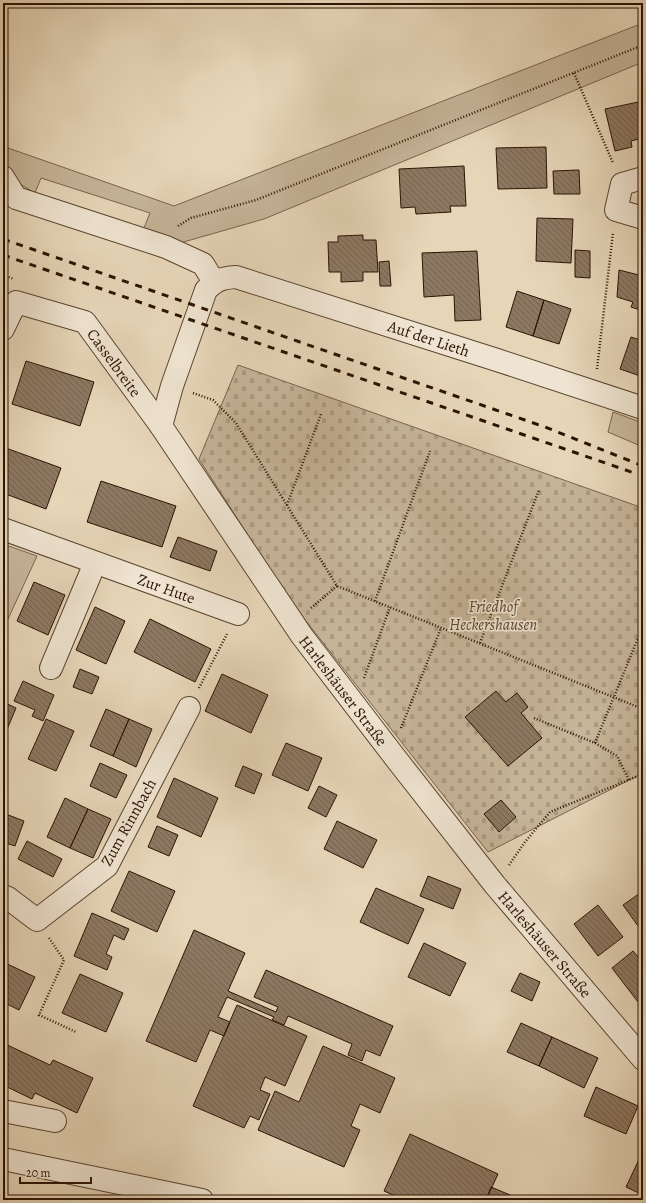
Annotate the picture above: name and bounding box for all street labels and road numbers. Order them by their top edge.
street label: Auf der Lieth [384,315,473,363]
street label: Casselbreite [81,324,146,402]
street label: Zur Hute [134,569,198,610]
street label: Harleshäuser Straße [293,631,392,751]
street label: Zum Rinnbach [96,774,162,870]
street label: Harleshäuser Straße [492,886,596,1003]

